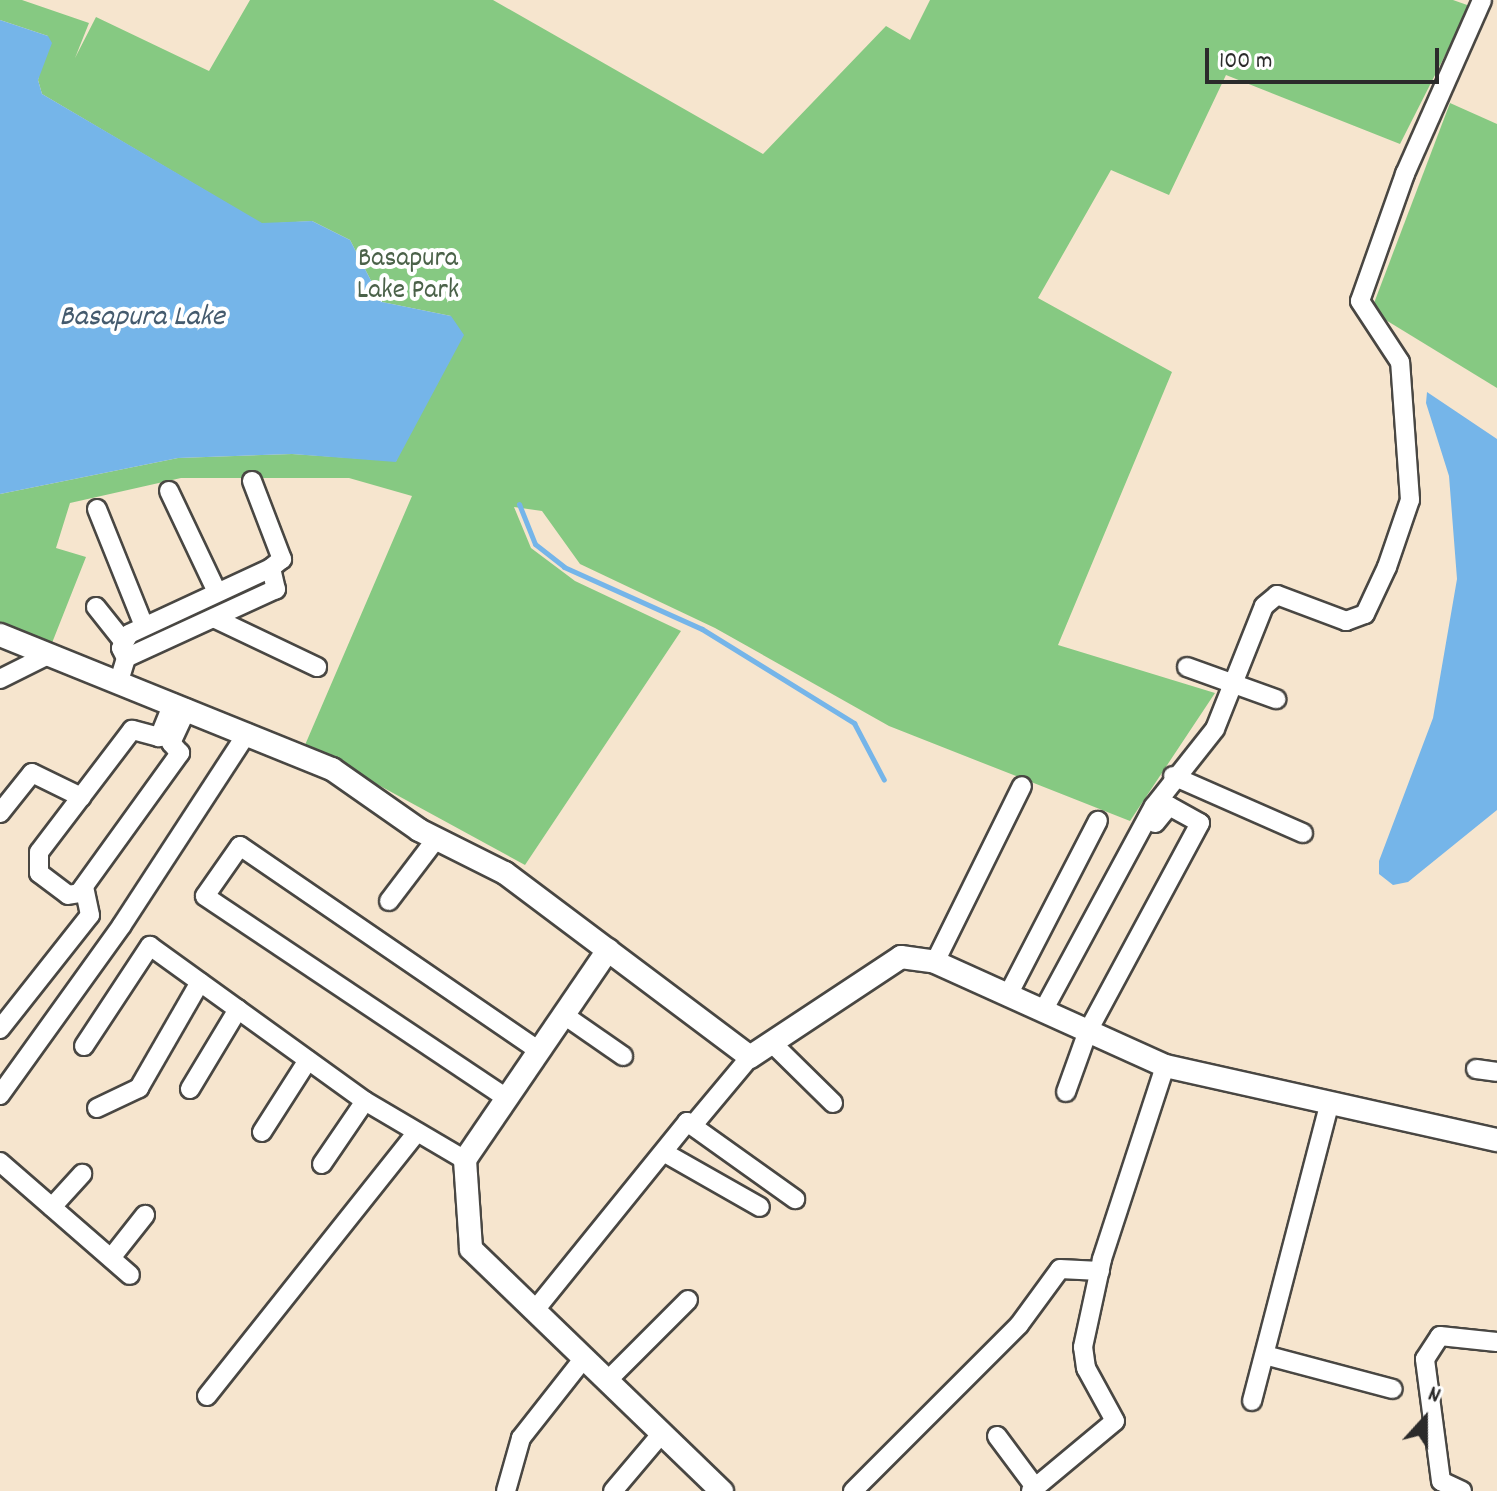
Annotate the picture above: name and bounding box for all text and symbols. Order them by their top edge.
scale bar [1209,32,1443,82]
text: 100 m [1219,45,1272,79]
park label: Basapura Lake Park [357,243,459,309]
water label: Basapura Lake [59,301,225,337]
north arrow [1385,1379,1465,1459]
text: N [1423,1380,1444,1413]

